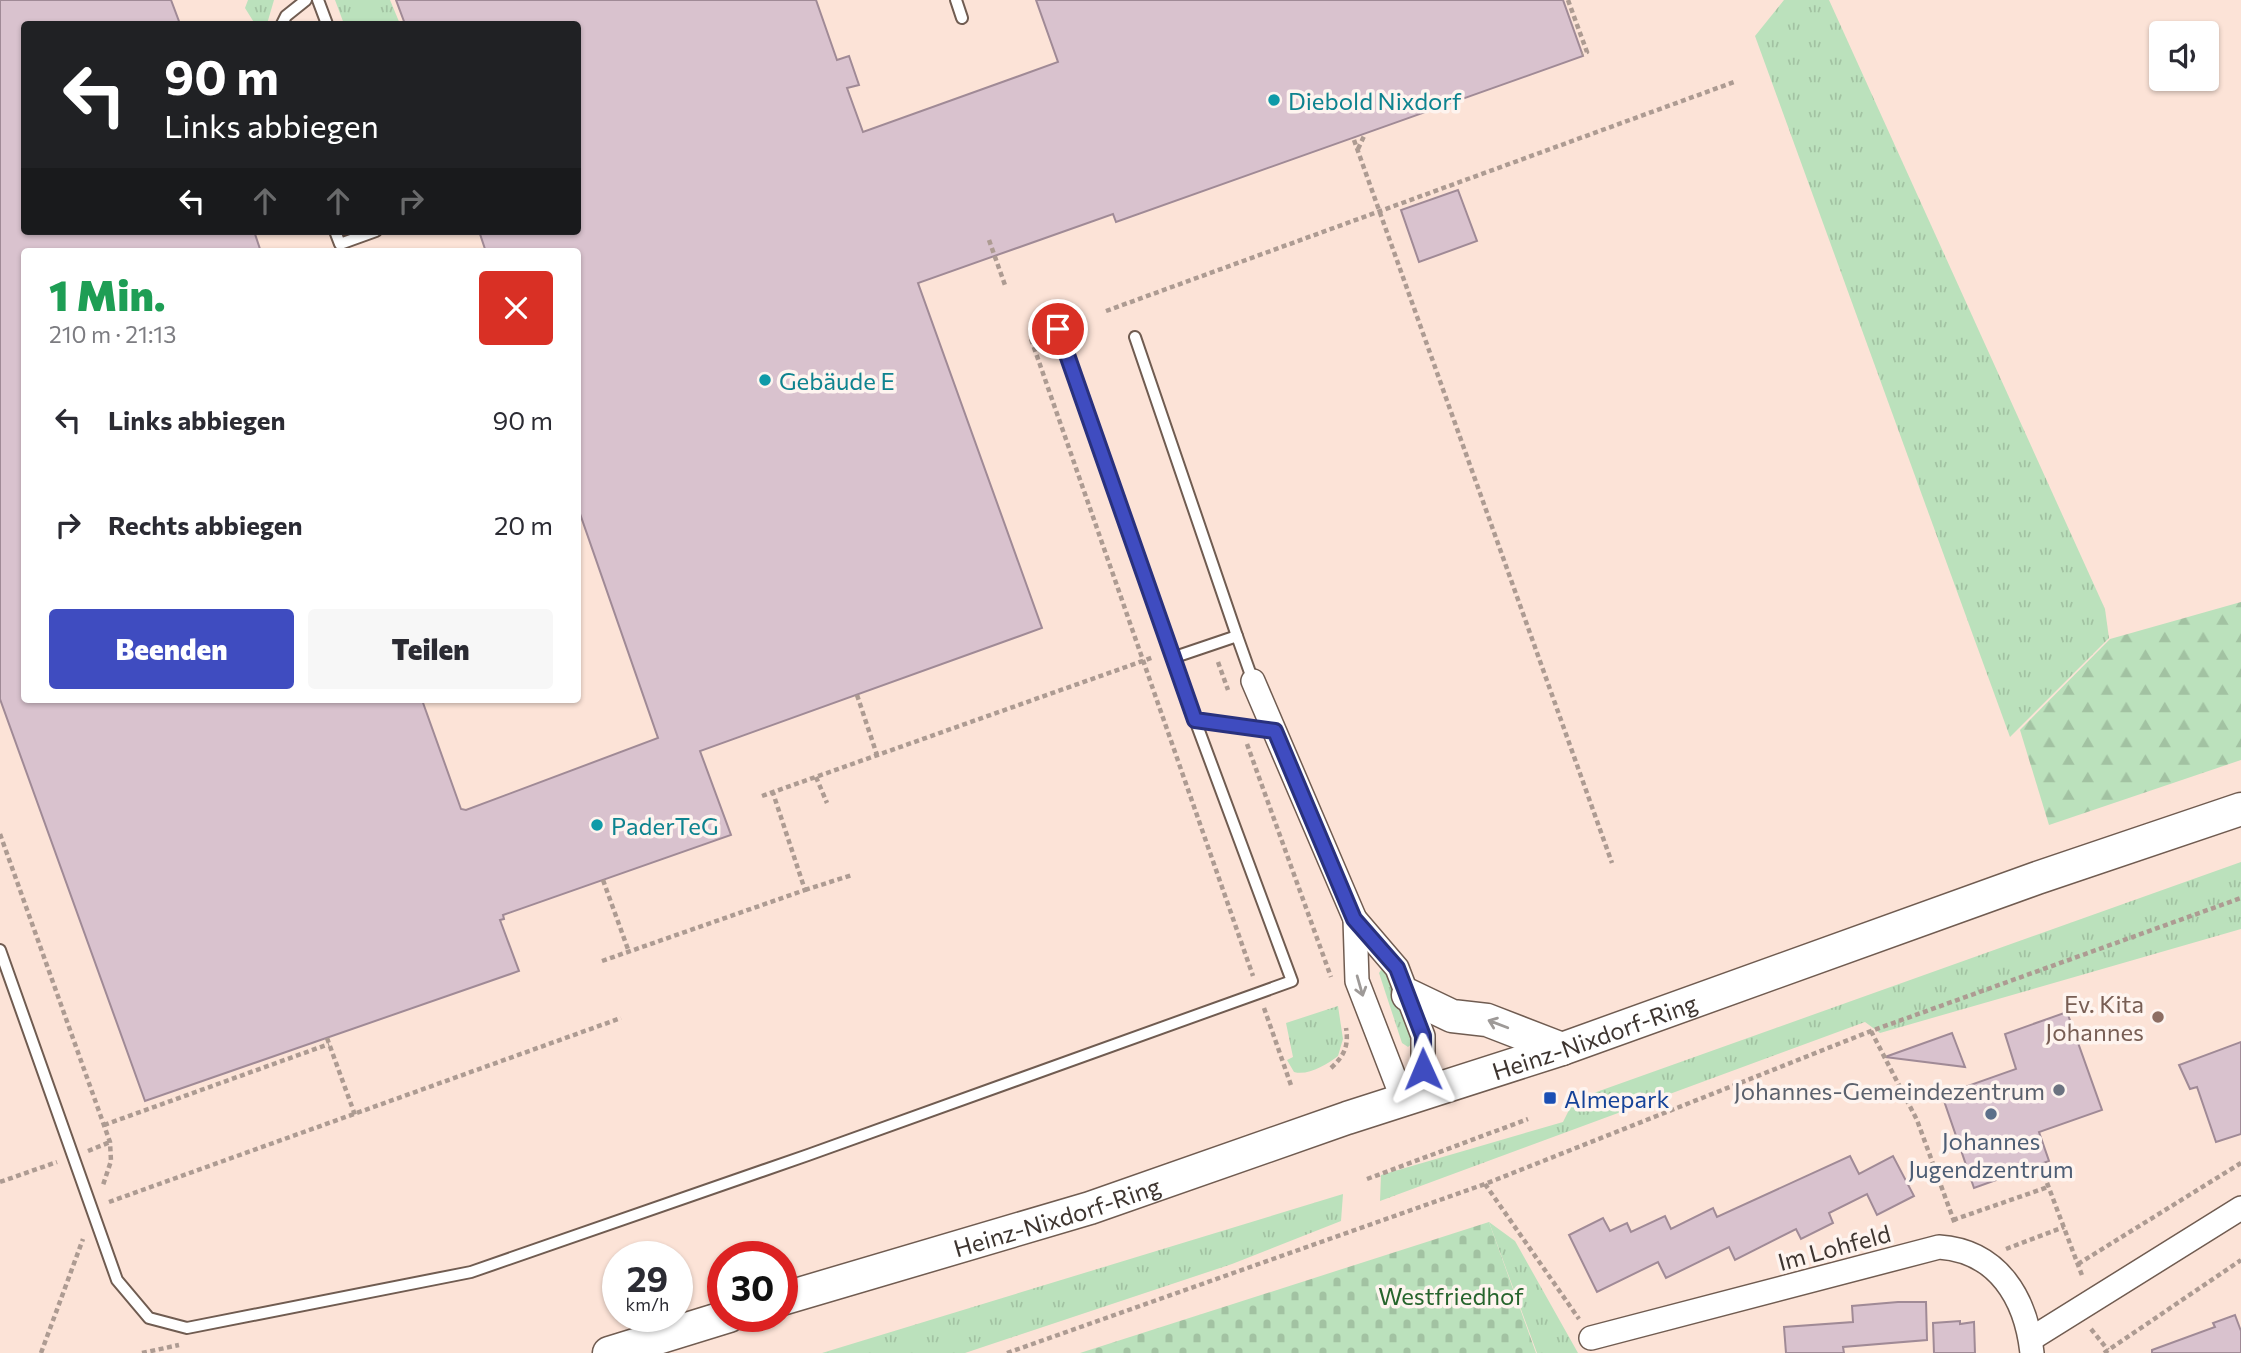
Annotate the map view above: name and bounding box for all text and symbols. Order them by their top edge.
map controls [2149,21,2219,91]
button: sound [2149,21,2219,91]
text: 90 m [164,45,279,105]
icon: left [49,49,140,140]
place label: Diebold Nixdorf [1288,86,1462,115]
marker: Diebold Nixdorf [1266,92,1282,108]
text: Links abbiegen [164,105,379,145]
icon: left [173,182,211,220]
icon: ahead [246,182,284,220]
icon: ahead [319,182,357,220]
icon: right [392,182,430,220]
text: 1 Min. [49,268,166,320]
button: close [479,271,553,345]
pin [1028,299,1088,359]
icon: arrive [1039,310,1077,348]
text: 210 m · 21:13 [49,320,176,348]
place label: Gebäude E [779,366,895,395]
marker: Gebäude E [757,372,773,388]
icon: left [49,401,87,439]
text: Links abbiegen [108,404,286,435]
text: 90 m [493,404,553,435]
icon: right [49,506,87,544]
text: Rechts abbiegen [108,509,303,540]
text: 20 m [494,509,553,540]
button: Beenden [49,609,294,689]
button: Teilen [308,609,553,689]
place label: PaderTeG [611,811,719,840]
marker: PaderTeG [589,817,605,833]
one-way arrow [1354,975,1367,997]
street label: Heinz-Nixdorf-Ring [1488,987,1701,1085]
place label: Ev. Kita Johannes [2045,989,2144,1046]
marker: Ev. Kita Johannes [2150,1009,2166,1025]
one-way arrow [1488,1017,1509,1029]
position arrow [1386,1032,1460,1106]
place label: Johannes-Gemeindezentrum [1734,1076,2045,1105]
marker: Johannes-Gemeindezentrum [2051,1082,2067,1098]
place label: Almepark [1564,1084,1670,1113]
marker: Almepark [1542,1090,1558,1106]
marker: Johannes Jugendzentrum [1983,1106,1999,1122]
place label: Johannes Jugendzentrum [1908,1126,2074,1183]
street label: Heinz-Nixdorf-Ring [950,1170,1164,1262]
street label: Im Lohfeld [1774,1218,1894,1276]
speed limit sign: 30 [707,1241,798,1332]
text: 29 [627,1256,668,1299]
park label: Westfriedhof [1378,1281,1524,1310]
text: km/h [626,1293,669,1315]

